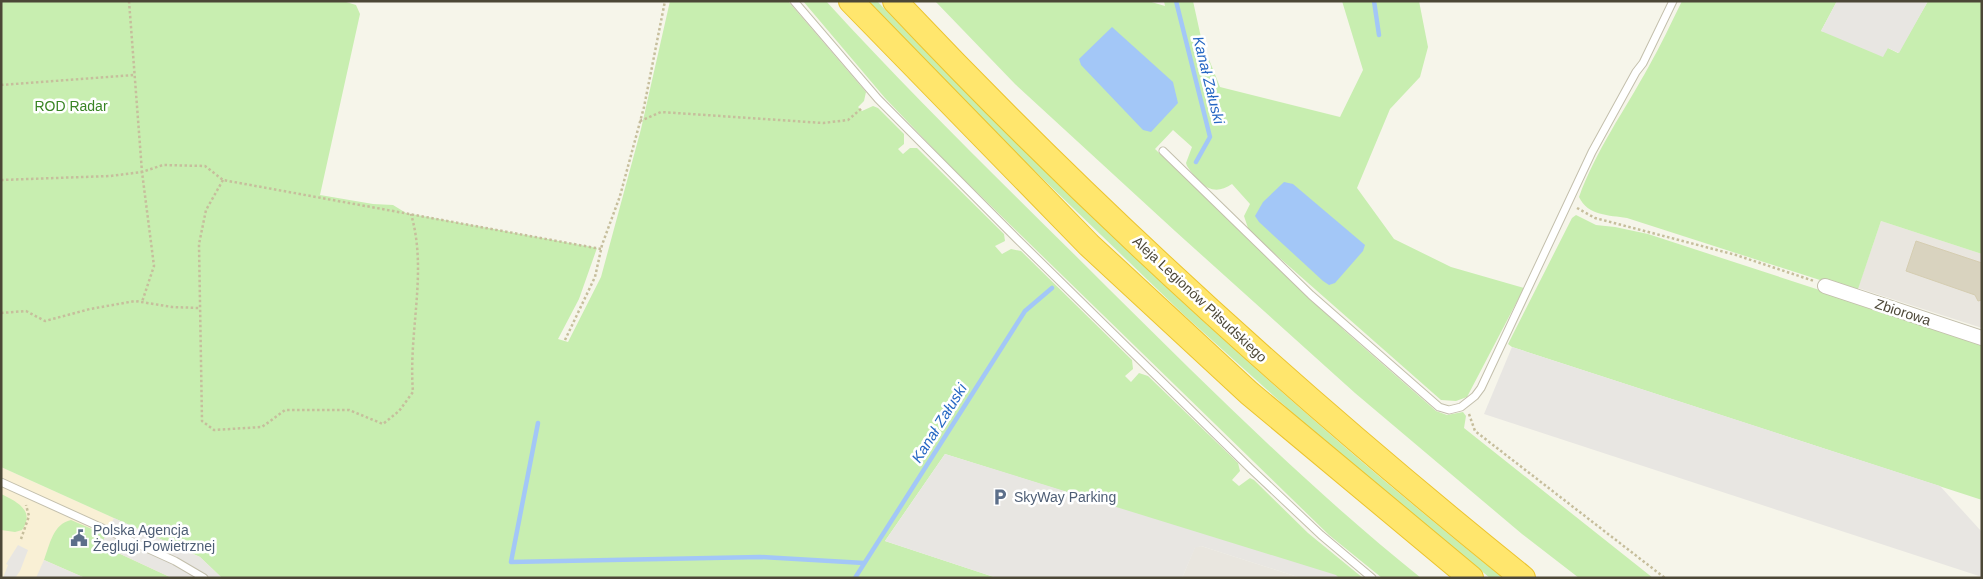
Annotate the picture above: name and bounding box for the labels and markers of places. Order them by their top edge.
parking icon: SkyWay Parking [990,487,1010,507]
place label: SkyWay Parking [1014,489,1116,505]
place label: Polska Agencja Żeglugi Powietrznej [93,522,215,554]
public building icon: Polska Agencja Żeglugi Powietrznej [69,528,89,548]

